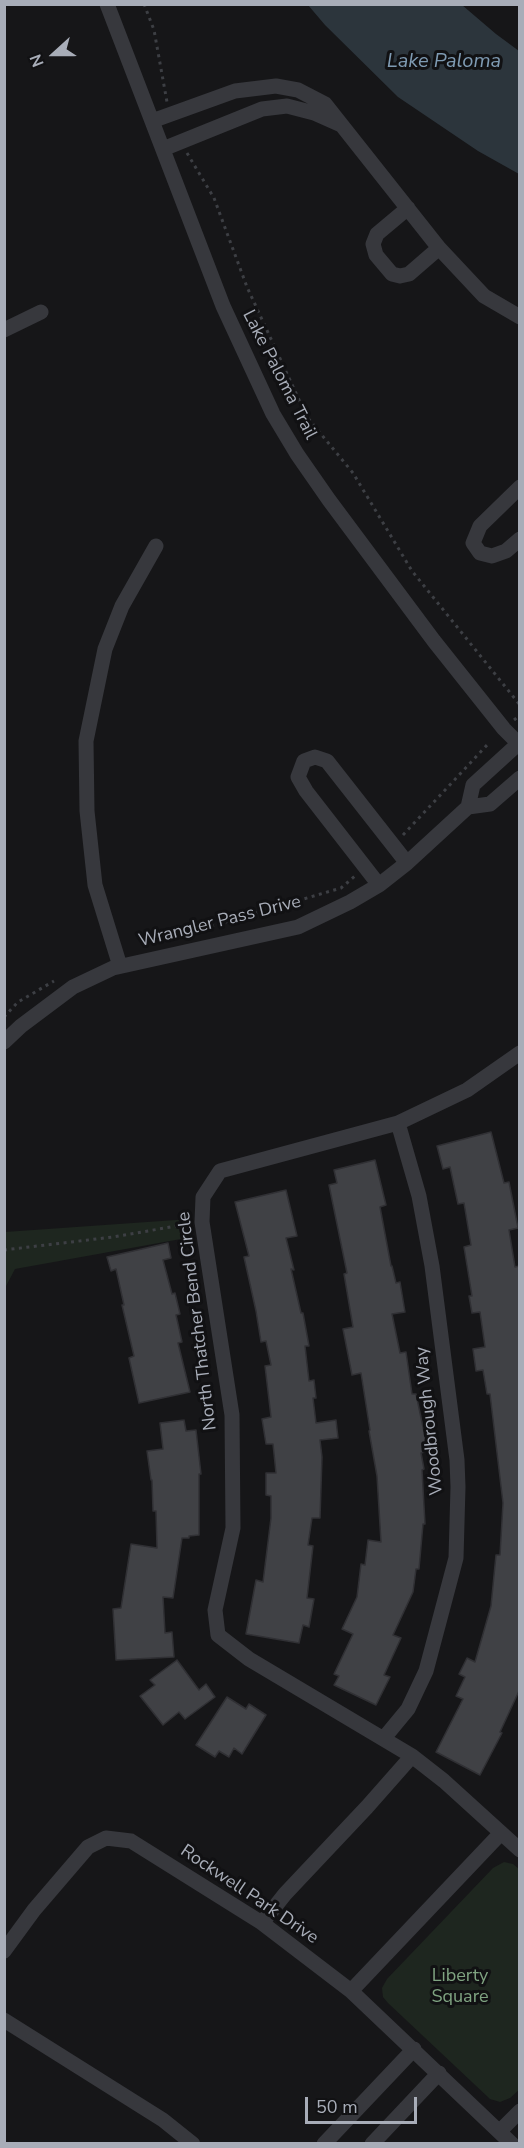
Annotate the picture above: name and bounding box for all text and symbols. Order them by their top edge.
north arrow [24,24,84,84]
water label: Lake Paloma [387,50,501,74]
text: N [25,51,50,70]
street label: Lake Paloma Trail [237,307,321,443]
street label: Wrangler Pass Drive [137,891,303,953]
street label: North Thatcher Bend Circle [174,1210,222,1432]
street label: Woodbrough Way [411,1346,449,1496]
street label: Rockwell Park Drive [176,1841,322,1949]
park label: Liberty Square [431,1966,489,2008]
scale bar [308,2085,420,2123]
text: 50 m [316,2095,358,2119]

